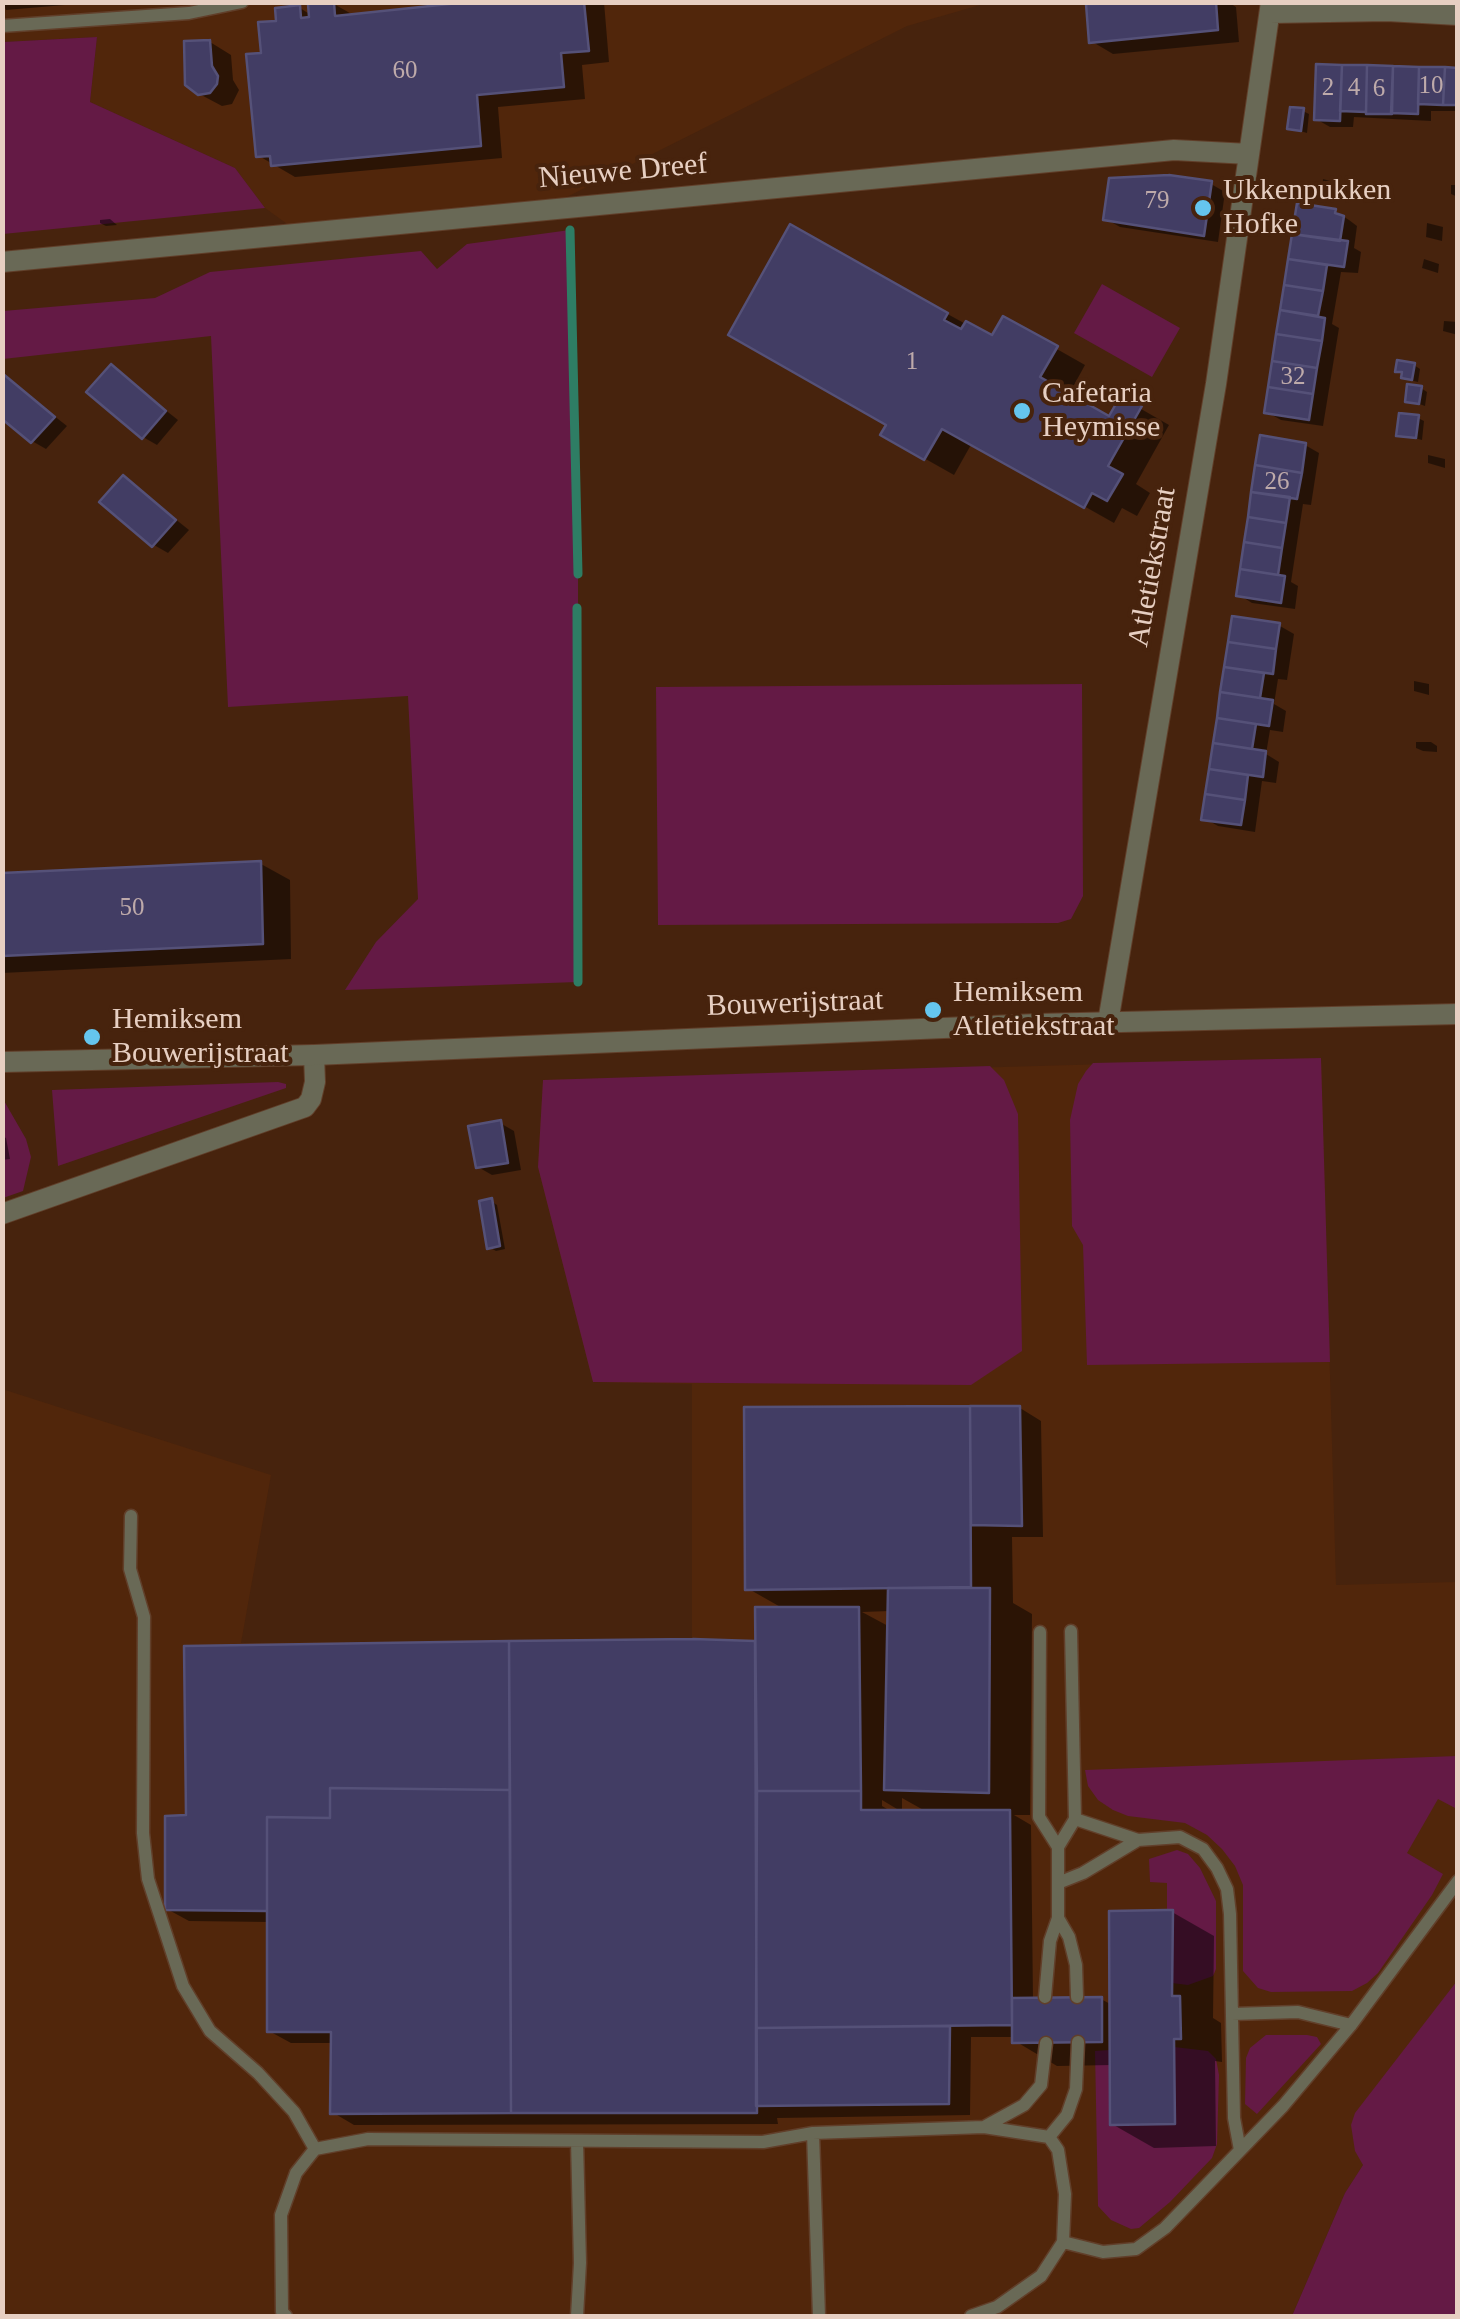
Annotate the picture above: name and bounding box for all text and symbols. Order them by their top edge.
house number: 60 [392,56,418,86]
house number: 10 [1418,71,1444,101]
house number: 2 [1322,73,1334,103]
house number: 4 [1348,73,1360,103]
house number: 6 [1373,74,1385,104]
street label: Nieuwe Dreef [537,147,709,197]
place label: Ukkenpukken Hofke [1223,173,1391,244]
house number: 79 [1144,186,1170,216]
marker: Ukkenpukken Hofke [1192,197,1214,219]
house number: 1 [906,347,918,377]
house number: 32 [1280,362,1306,392]
place label: Cafetaria Heymisse [1042,376,1160,446]
marker: Cafetaria Heymisse [1011,400,1033,422]
house number: 26 [1264,467,1290,497]
street label: Atletiekstraat [1121,484,1185,650]
house number: 50 [120,893,144,923]
place label: Hemiksem Atletiekstraat [953,975,1115,1046]
street label: Bouwerijstraat [706,983,884,1025]
marker: Hemiksem Atletiekstraat [922,999,944,1021]
place label: Hemiksem Bouwerijstraat [112,1002,289,1072]
marker: Hemiksem Bouwerijstraat [81,1026,103,1048]

